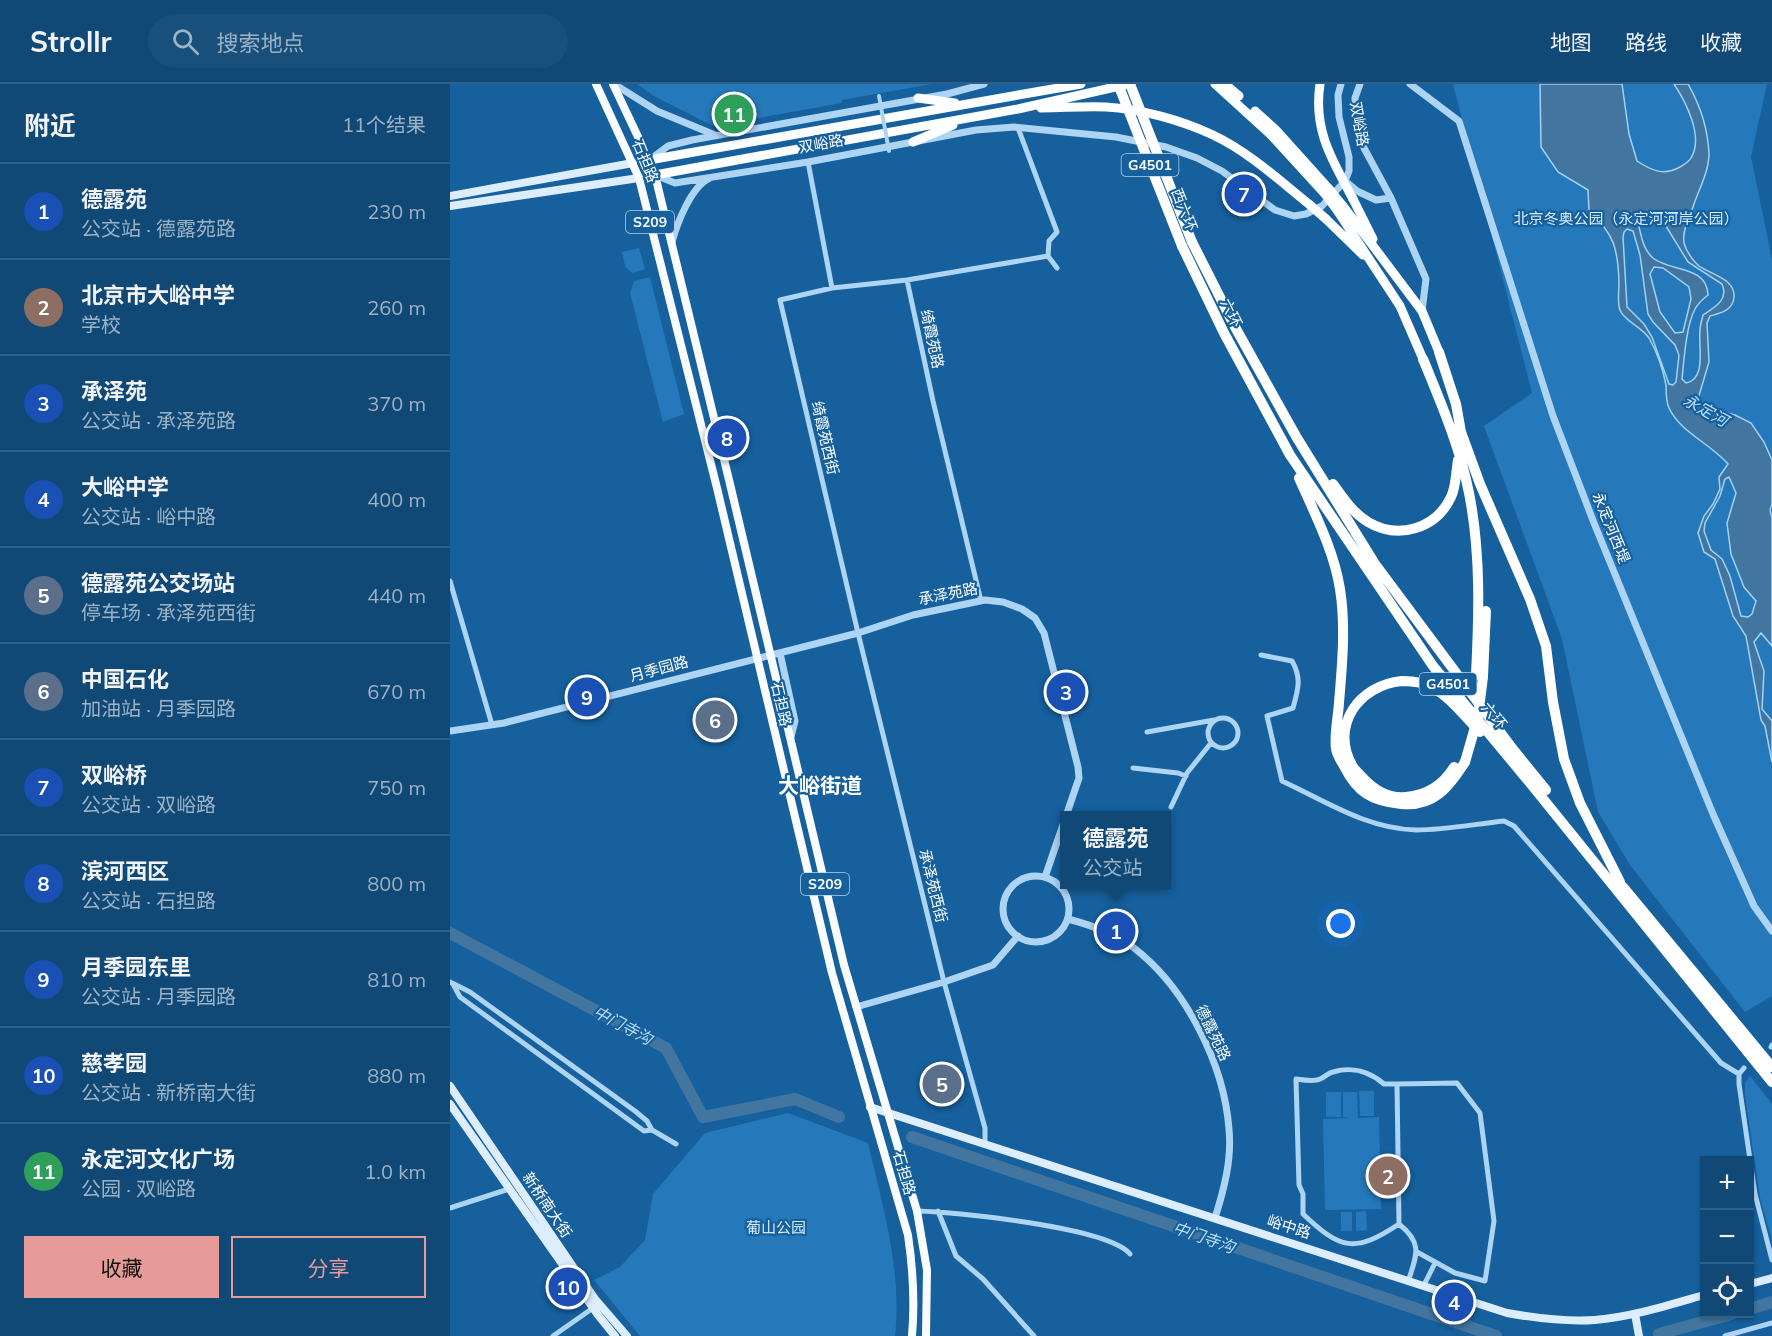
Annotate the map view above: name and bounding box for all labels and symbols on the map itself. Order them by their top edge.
pin: 11 [714,92,754,136]
street label: 双峪路 [1346,100,1373,148]
street label: 双峪路 [797,130,845,157]
street label: 石担路 [628,136,663,185]
road number: G4501 [1122,154,1178,176]
pin: 7 [1224,172,1264,216]
street label: 西六环 [1167,185,1202,234]
park label: 北京冬奥公园（永定河河岸公园） [1513,209,1739,228]
road number: S209 [626,211,674,233]
street label: 六环 [1216,295,1247,330]
street label: 绮霞苑路 [917,308,948,370]
water label: 永定河 [1680,390,1734,432]
street label: 绮霞苑西街 [808,399,843,477]
pin: 8 [708,416,746,460]
street label: 永定河西堤 [1589,489,1634,566]
street label: 承泽苑路 [917,578,979,609]
street label: 月季园路 [627,652,690,685]
pin: 3 [1046,670,1086,714]
road number: G4501 [1420,673,1476,695]
pin: 9 [568,674,606,720]
street label: 石担路 [767,680,796,728]
pin: 6 [696,698,734,742]
street label: 六环 [1477,698,1511,733]
district label: 大峪街道 [778,772,862,798]
street label: 承泽苑西街 [915,847,952,925]
road number: S209 [801,873,849,895]
pin: 1 [1096,908,1136,954]
your location [1326,909,1355,938]
water label: 中门寺沟 [590,1001,658,1050]
street label: 德露苑路 [1192,1002,1235,1064]
pin: 5 [922,1062,962,1106]
street label: 石担路 [889,1149,920,1197]
pin: 2 [1368,1154,1408,1198]
street label: 新桥南大街 [519,1168,576,1241]
street label: 峪中路 [1265,1211,1313,1243]
water label: 中门寺沟 [1170,1217,1239,1258]
park label: 葡山公园 [746,1218,806,1237]
pin: 10 [548,1264,588,1310]
pin: 4 [1434,1280,1474,1324]

